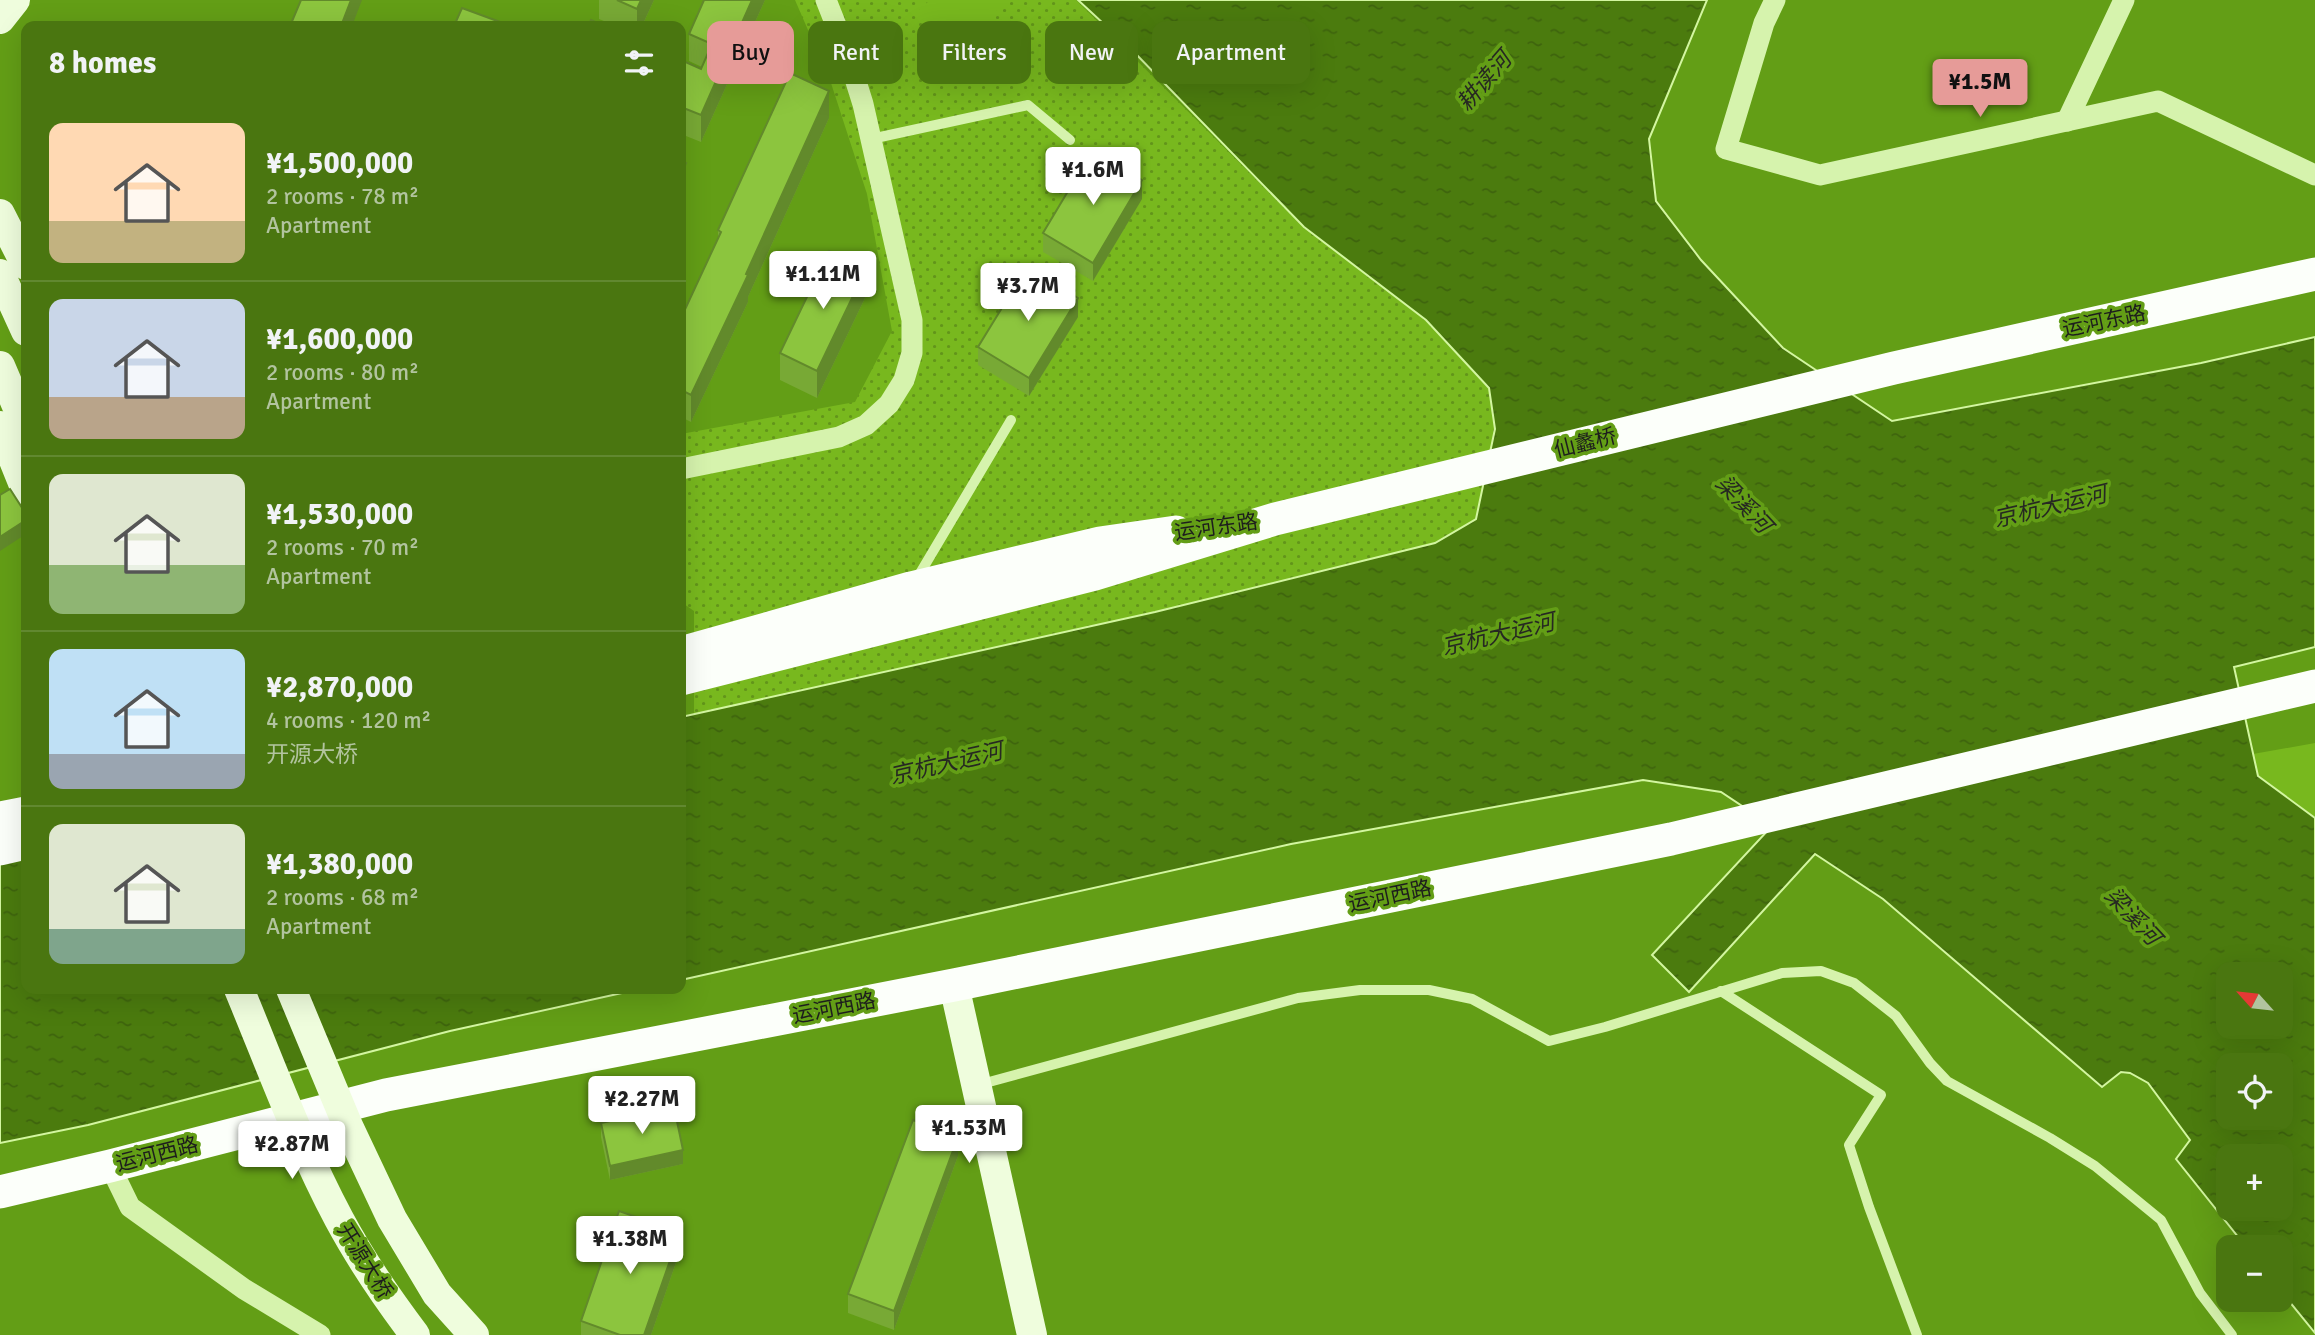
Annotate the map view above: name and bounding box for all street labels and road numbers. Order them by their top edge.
street label: 运河东路 [2060,300,2148,342]
street label: 仙蠡桥 [1551,423,1619,463]
street label: 运河东路 [1173,508,1259,546]
street label: 运河西路 [1346,875,1434,917]
street label: 运河西路 [790,987,878,1029]
street label: 运河西路 [113,1131,201,1177]
street label: 开源大桥 [332,1218,398,1304]

